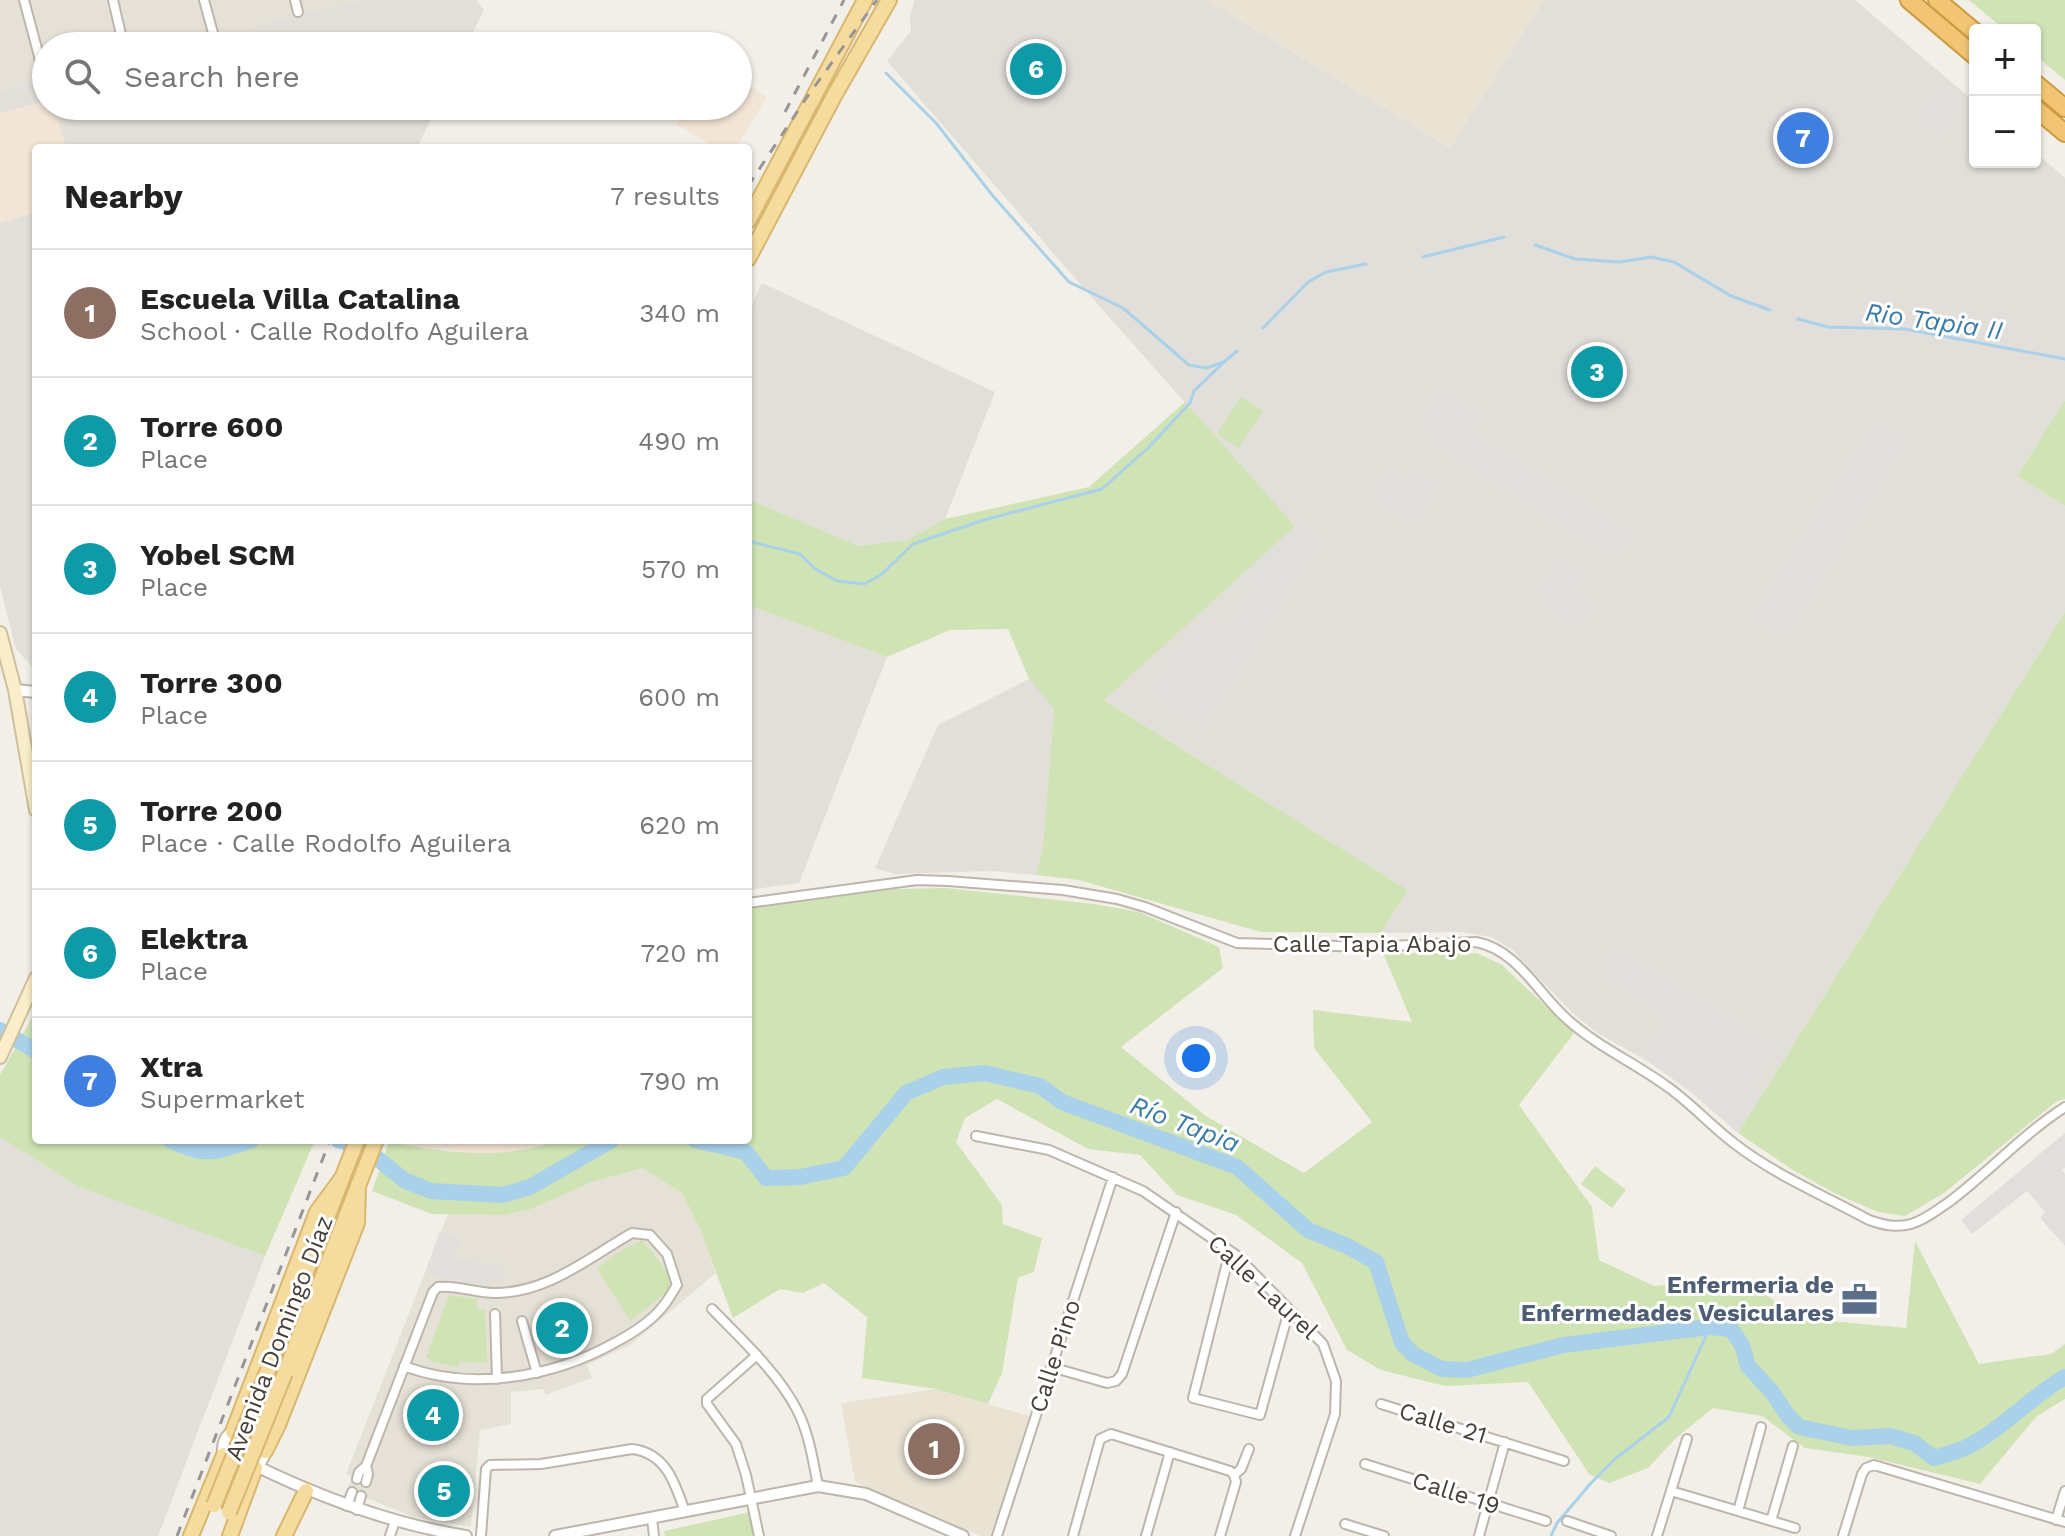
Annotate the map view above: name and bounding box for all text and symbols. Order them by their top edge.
map controls [1969,24,2041,168]
button: + [1969,24,2041,96]
search box [32,32,752,120]
pin: 6 [1010,39,1062,99]
icon: search [60,54,104,98]
text: Search here [124,59,300,94]
button: − [1969,96,2041,168]
pin: 7 [1777,108,1829,168]
text: Nearby [64,176,183,216]
text: 7 results [610,181,720,211]
text: Escuela Villa Catalina [140,281,460,316]
water label: Rio Tapia II [1863,297,2005,346]
text: 1 [84,298,96,328]
text: 340 m [639,298,720,328]
text: School · Calle Rodolfo Aguilera [140,316,529,346]
pin: 3 [1571,342,1623,402]
text: Torre 600 [140,409,283,444]
text: 2 [82,426,98,456]
text: 490 m [638,426,720,456]
text: Place [140,444,208,474]
text: Yobel SCM [140,537,296,572]
text: 3 [82,554,98,584]
text: 570 m [641,554,720,584]
text: Place [140,572,208,602]
text: Torre 300 [140,665,283,700]
text: 4 [82,682,98,712]
text: 600 m [638,682,720,712]
text: Place [140,700,208,730]
text: Torre 200 [140,793,283,828]
text: 5 [82,810,98,840]
text: 620 m [639,810,720,840]
text: Place · Calle Rodolfo Aguilera [140,828,512,858]
text: Elektra [140,921,248,956]
street label: Calle Tapia Abajo [1273,930,1471,958]
text: 6 [82,938,98,968]
text: 720 m [640,938,720,968]
text: Place [140,956,208,986]
your location [1176,1038,1216,1078]
text: Xtra [140,1049,203,1084]
text: 7 [82,1066,98,1096]
text: 790 m [640,1066,720,1096]
text: Supermarket [140,1084,304,1114]
water label: Río Tapia [1126,1089,1244,1159]
street label: Avenida Domingo Díaz [219,1212,339,1464]
street label: Calle Laurel [1202,1229,1324,1345]
place label: Enfermeria de Enfermedades Vesiculares [1521,1271,1834,1327]
office icon: Enfermeria de Enfermedades Vesiculares [1841,1280,1879,1318]
street label: Calle Pino [1024,1296,1086,1416]
pin: 2 [536,1298,588,1358]
pin: 4 [407,1385,459,1445]
street label: Calle 21 [1396,1396,1490,1450]
pin: 1 [908,1419,960,1479]
pin: 5 [418,1461,470,1521]
street label: Calle 19 [1409,1466,1503,1520]

